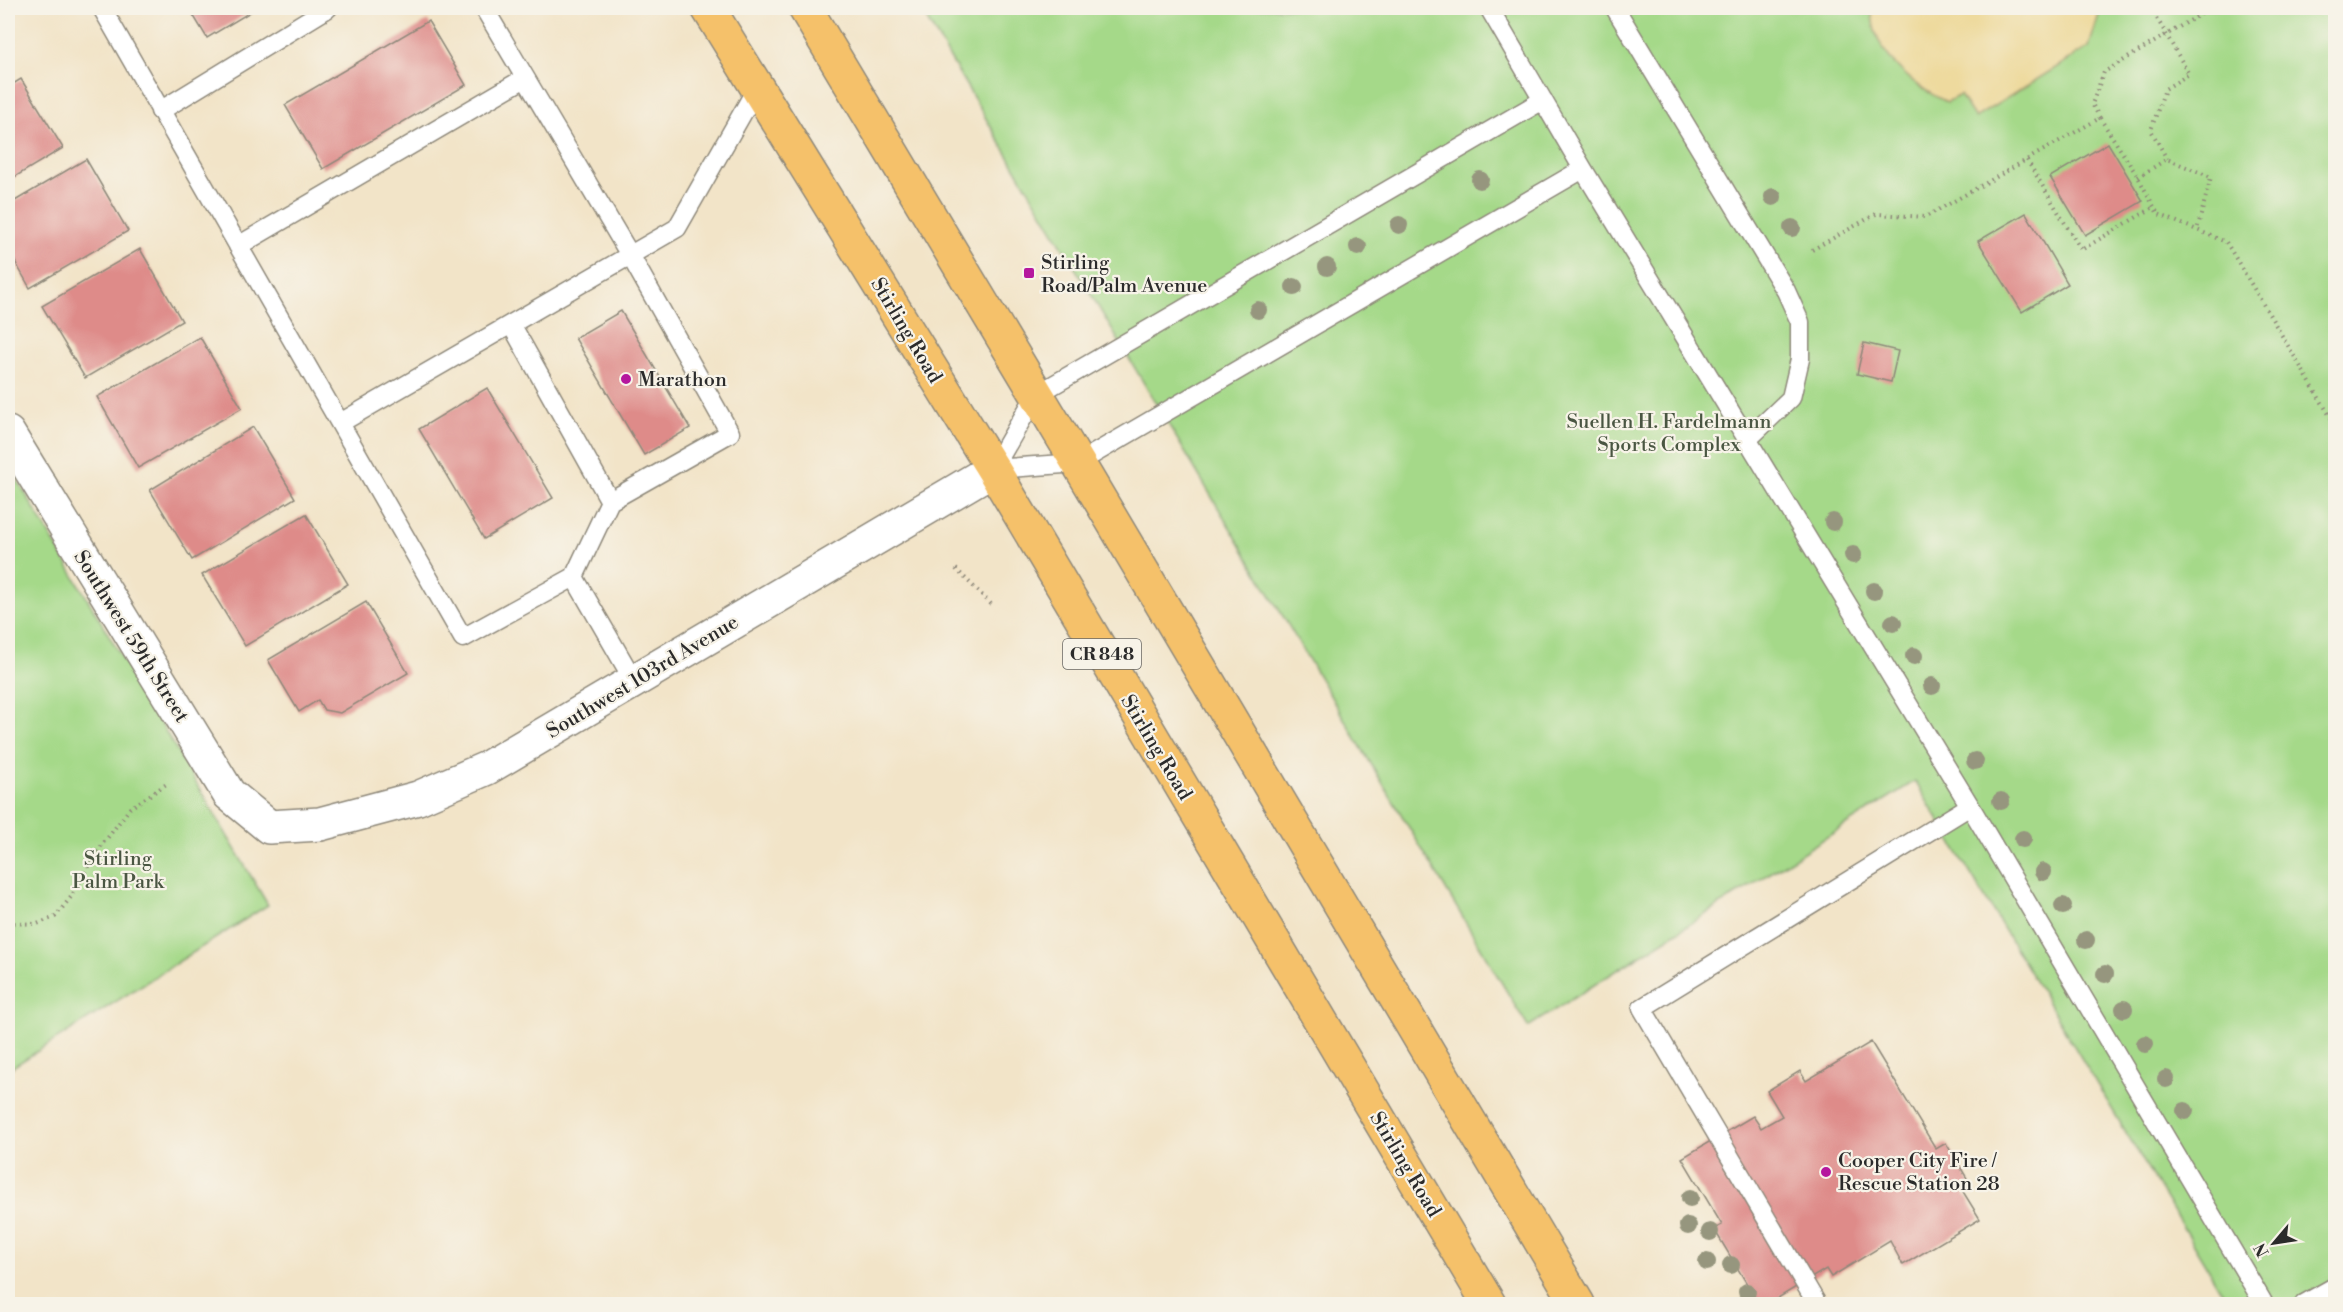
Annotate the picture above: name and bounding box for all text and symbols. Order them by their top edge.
place label: Stirling Road/Palm Avenue [1041,251,1207,299]
marker: Stirling Road/Palm Avenue [1022,266,1036,280]
street label: Stirling Road [864,273,947,389]
place label: Marathon [638,368,727,393]
marker: Marathon [619,372,633,386]
park label: Suellen H. Fardelmann Sports Complex [1567,410,1772,458]
street label: Southwest 59th Street [68,546,194,727]
street label: Southwest 103rd Avenue [542,610,743,744]
road number: CR 848 [1063,639,1141,669]
street label: Stirling Road [1114,690,1197,806]
park label: Stirling Palm Park [72,847,166,895]
street label: Stirling Road [1363,1107,1446,1223]
place label: Cooper City Fire / Rescue Station 28 [1838,1149,2000,1197]
marker: Cooper City Fire / Rescue Station 28 [1819,1165,1833,1179]
north arrow [2244,1213,2304,1273]
text: N [2250,1239,2274,1260]

